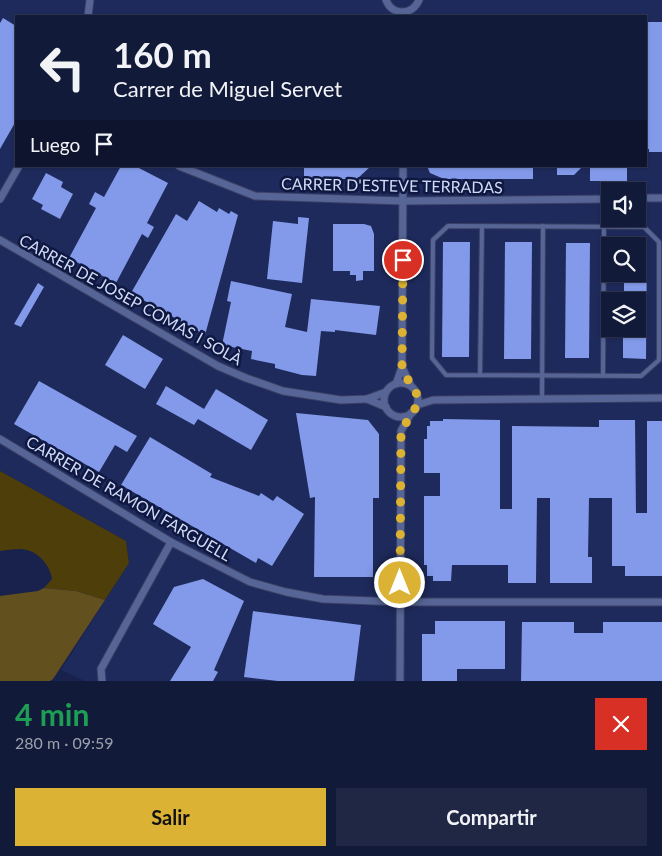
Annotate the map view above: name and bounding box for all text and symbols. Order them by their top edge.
text: 160 m [113,33,212,75]
icon: left [30,35,95,100]
text: Carrer de Miguel Servet [113,75,342,102]
icon: arrive [90,130,118,158]
text: Luego [30,133,80,156]
street label: CARRER D'ESTEVE TERRADAS [281,174,503,196]
map controls [601,182,646,337]
button: sound [601,182,646,227]
street label: CARRER DE JOSEP COMAS I SOLÀ [16,230,246,368]
button: search [601,237,646,282]
pin [382,239,424,281]
icon: arrive [389,246,417,274]
button: layers [601,292,646,337]
street label: CARRER DE RAMON FARGUELL [23,431,235,565]
position arrow [373,556,425,608]
text: 4 min [15,696,89,732]
button: close [595,698,647,750]
text: 280 m · 09:59 [15,733,114,752]
button: Salir [15,788,326,846]
button: Compartir [336,788,647,846]

